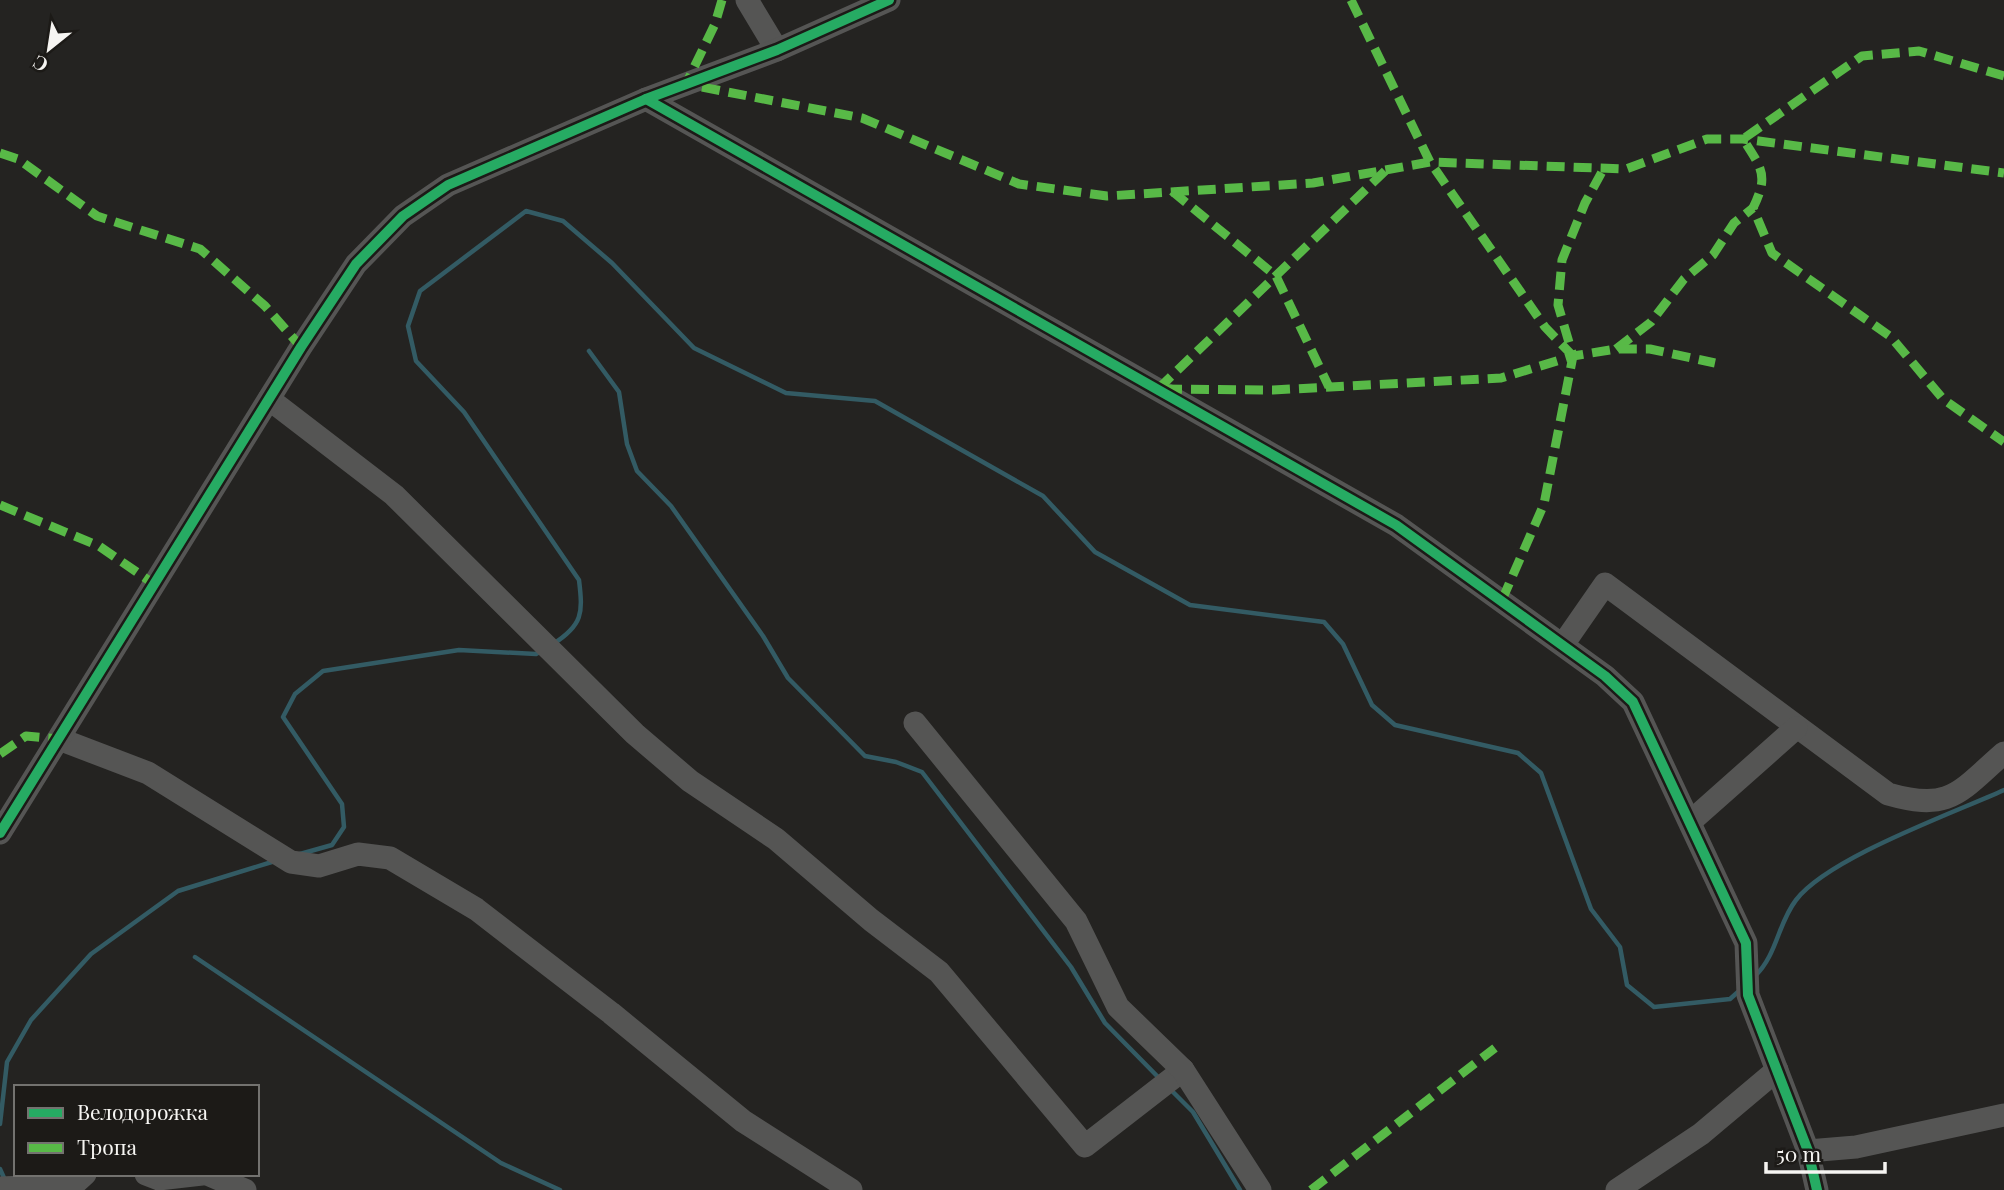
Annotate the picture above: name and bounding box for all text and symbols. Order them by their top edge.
north arrow [14,14,84,84]
text: С [28,50,52,79]
legend [14,1085,259,1176]
text: Велодорожка [77,1097,208,1125]
scale bar [1766,1130,1885,1174]
text: Тропа [77,1132,138,1160]
text: 50 m [1776,1139,1822,1167]

